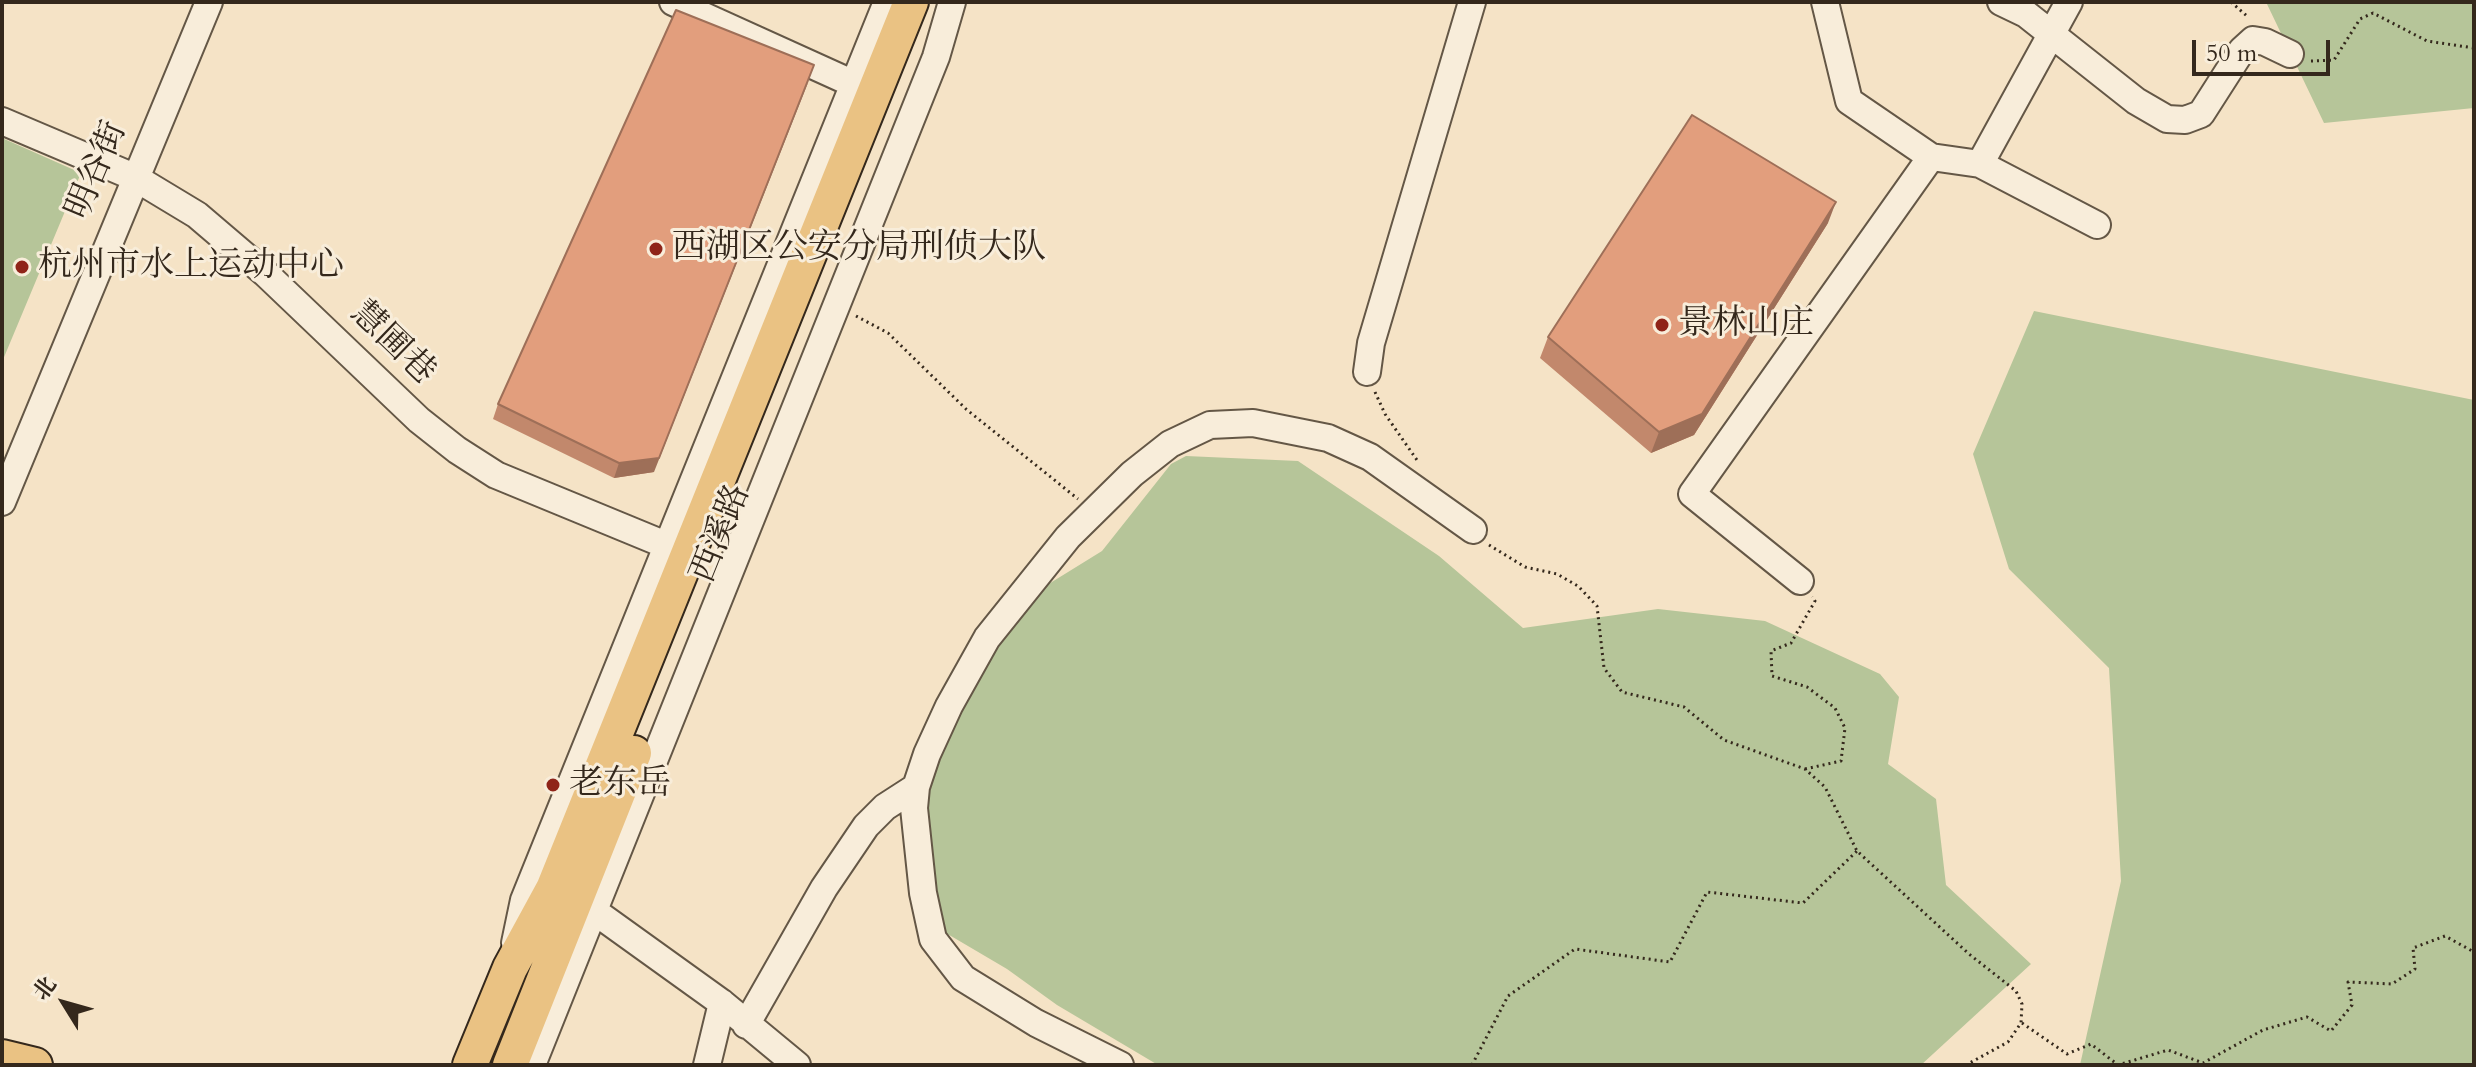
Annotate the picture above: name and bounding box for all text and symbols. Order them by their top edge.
scale bar [2196,24,2334,74]
text: 50 m [2206,37,2257,70]
street label: 明谷街 [59,116,137,226]
place label: 西湖区公安分局刑侦大队 [672,229,1046,269]
marker: 西湖区公安分局刑侦大队 [647,240,665,258]
place label: 杭州市水上运动中心 [38,247,344,287]
marker: 杭州市水上运动中心 [13,258,31,276]
street label: 慧圃巷 [341,294,443,394]
place label: 景林山庄 [1678,305,1814,345]
marker: 景林山庄 [1653,316,1671,334]
street label: 西溪路 [684,479,760,589]
place label: 老东岳 [569,765,671,805]
marker: 老东岳 [544,776,562,794]
north arrow [24,963,104,1043]
text: 北 [26,971,63,1006]

